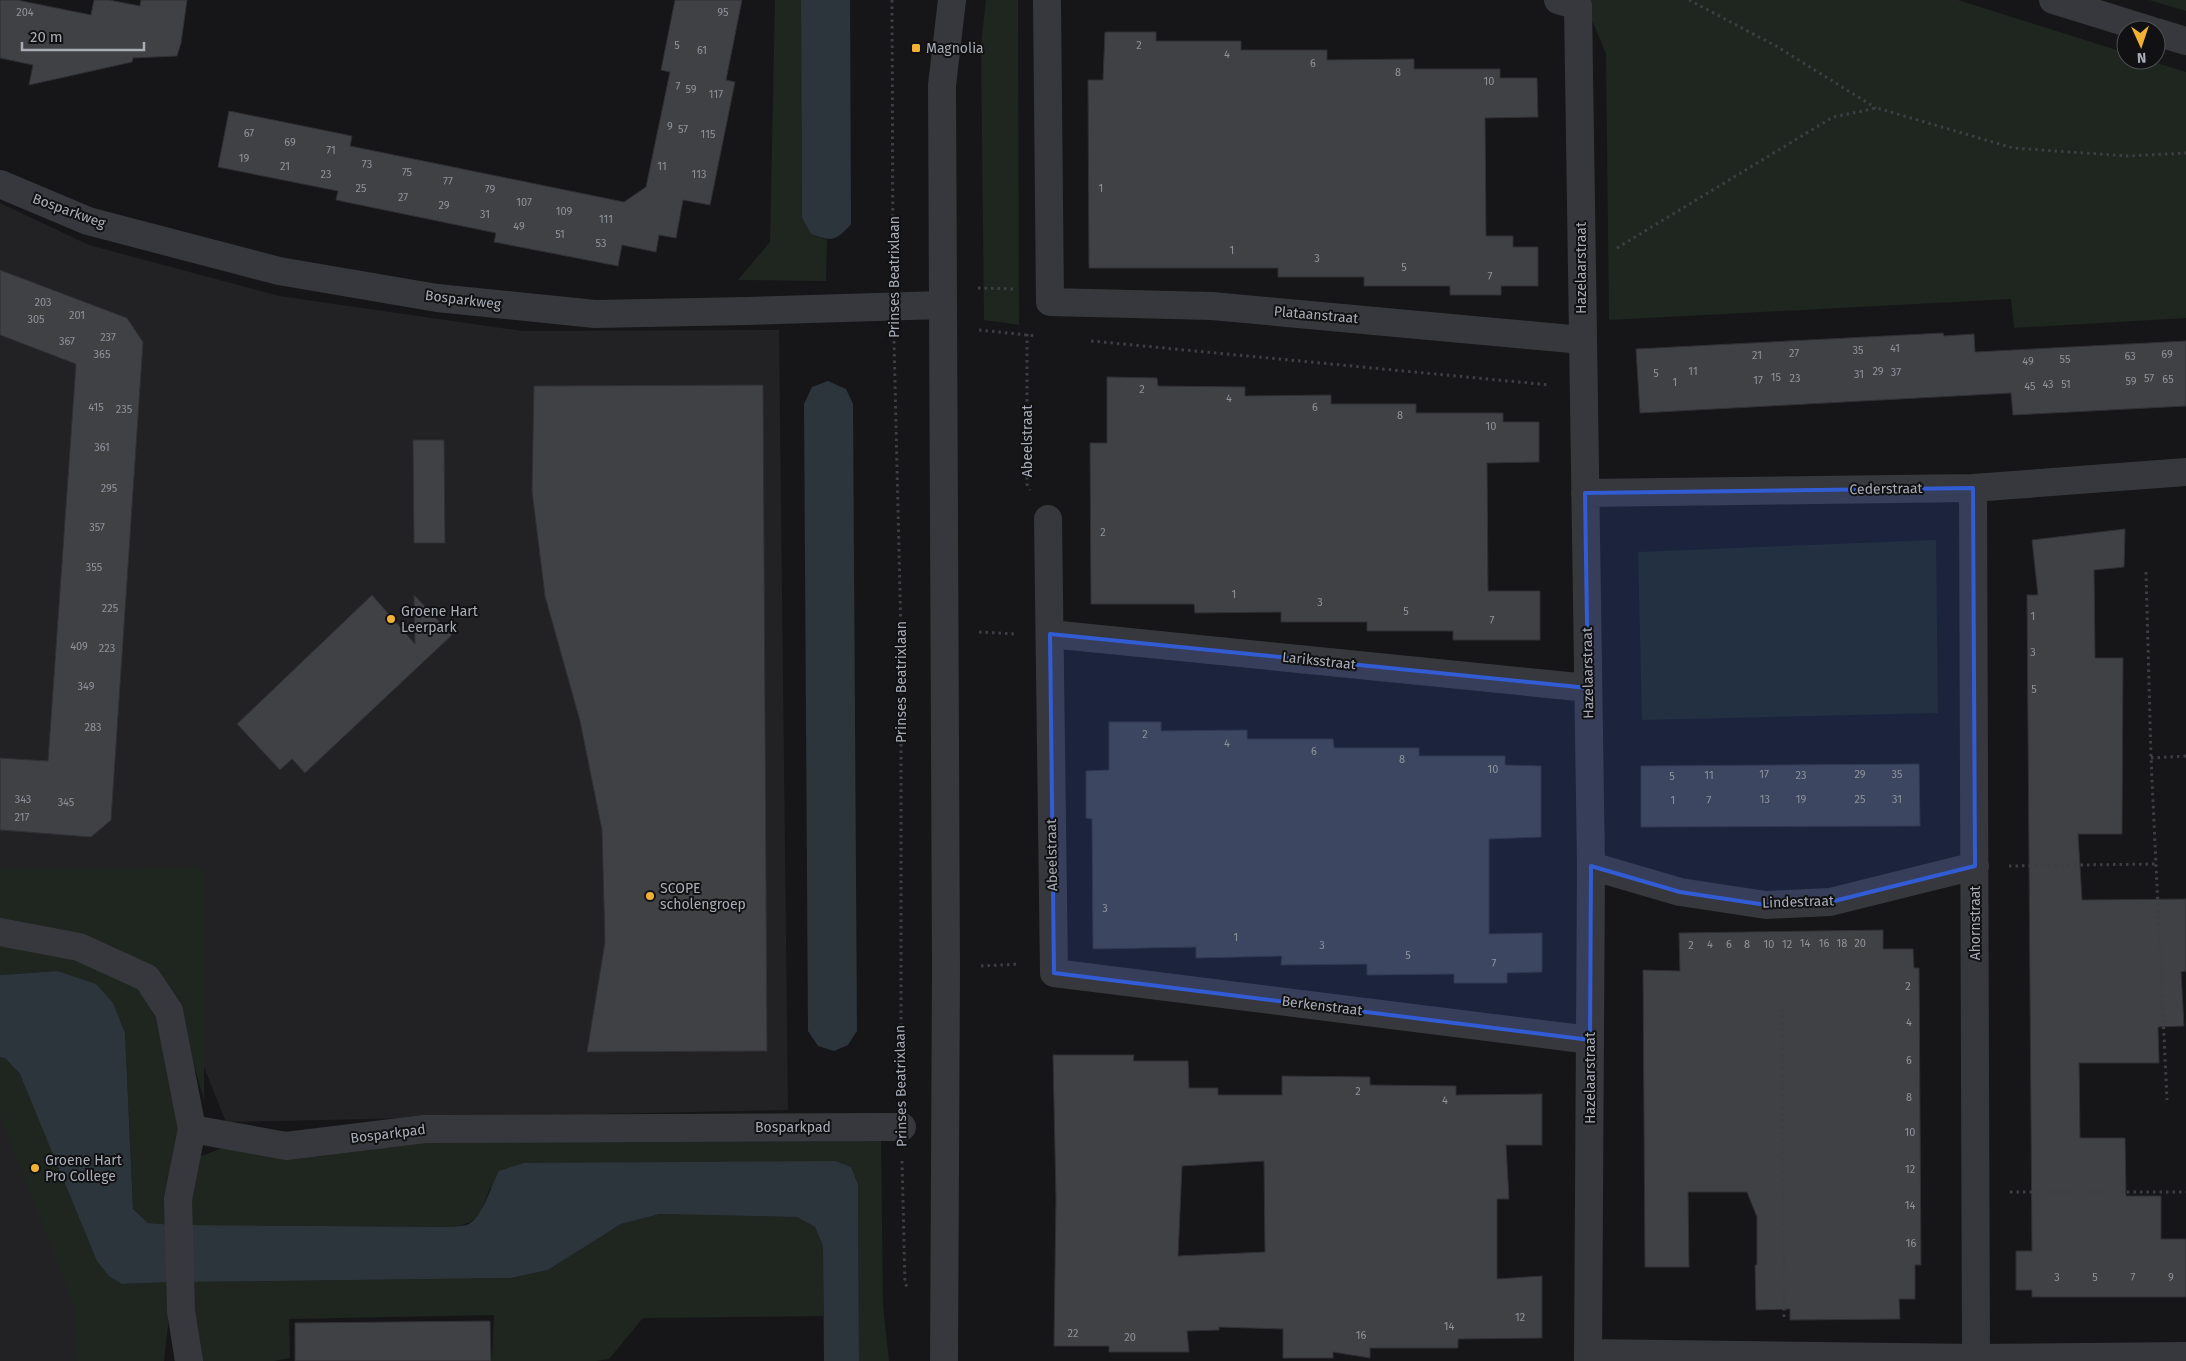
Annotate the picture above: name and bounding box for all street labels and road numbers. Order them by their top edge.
street label: Bosparkweg [30,190,109,232]
street label: Prinses Beatrixlaan [886,216,903,338]
street label: Hazelaarstraat [1573,221,1590,314]
street label: Bosparkweg [424,287,503,313]
street label: Plataanstraat [1273,303,1360,327]
street label: Abeelstraat [1019,404,1036,477]
street label: Cederstraat [1849,480,1924,498]
street label: Prinses Beatrixlaan [893,621,910,743]
street label: Hazelaarstraat [1579,626,1597,719]
street label: Lariksstraat [1281,649,1358,673]
street label: Abeelstraat [1043,818,1061,891]
street label: Ahornstraat [1967,885,1984,960]
street label: Lindestraat [1762,892,1835,912]
street label: Berkenstraat [1281,993,1364,1019]
street label: Prinses Beatrixlaan [891,1025,911,1147]
street label: Hazelaarstraat [1582,1031,1599,1124]
street label: Bosparkpad [755,1119,831,1136]
street label: Bosparkpad [349,1121,427,1147]

